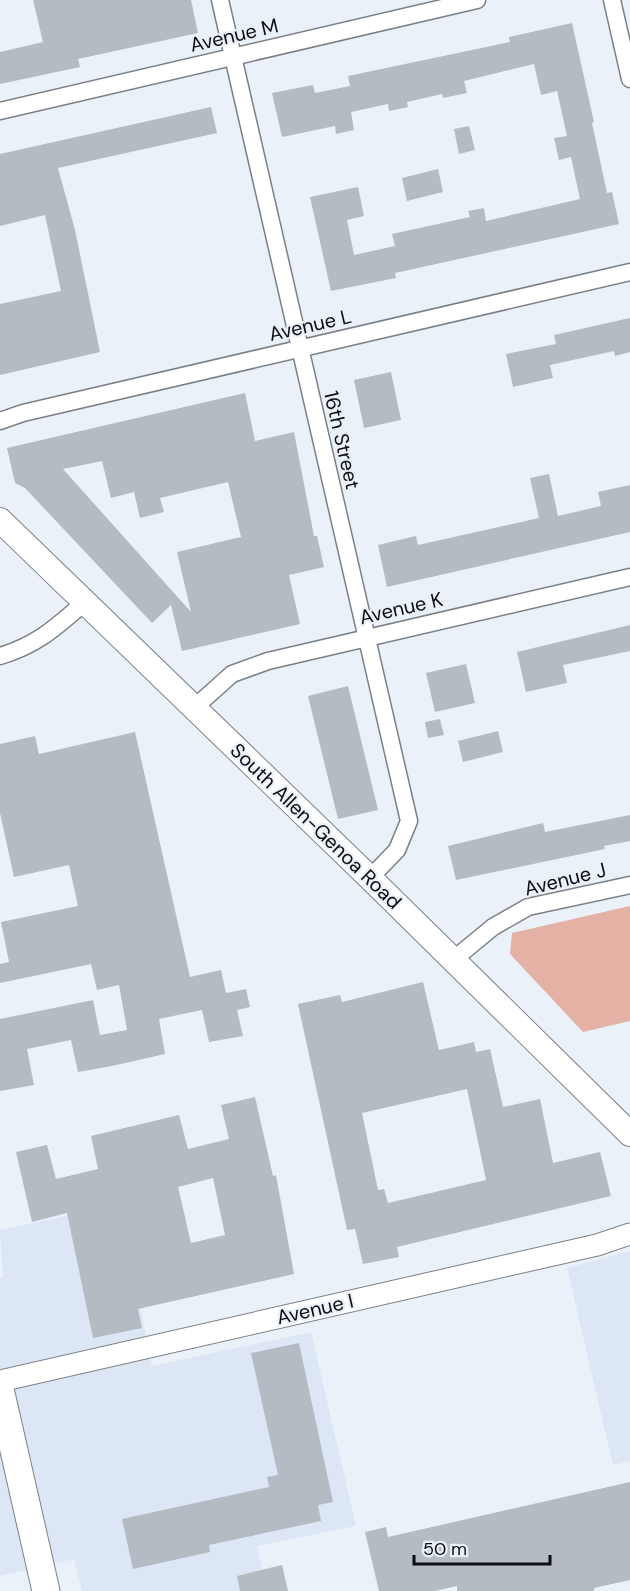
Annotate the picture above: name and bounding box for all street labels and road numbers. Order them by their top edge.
street label: Avenue M [187,12,281,58]
street label: Avenue L [266,303,354,347]
street label: 16th Street [318,388,366,492]
street label: Avenue K [357,586,446,630]
street label: South Allen-Genoa Road [225,737,407,915]
street label: Avenue J [521,856,609,902]
street label: Avenue I [274,1288,356,1330]

